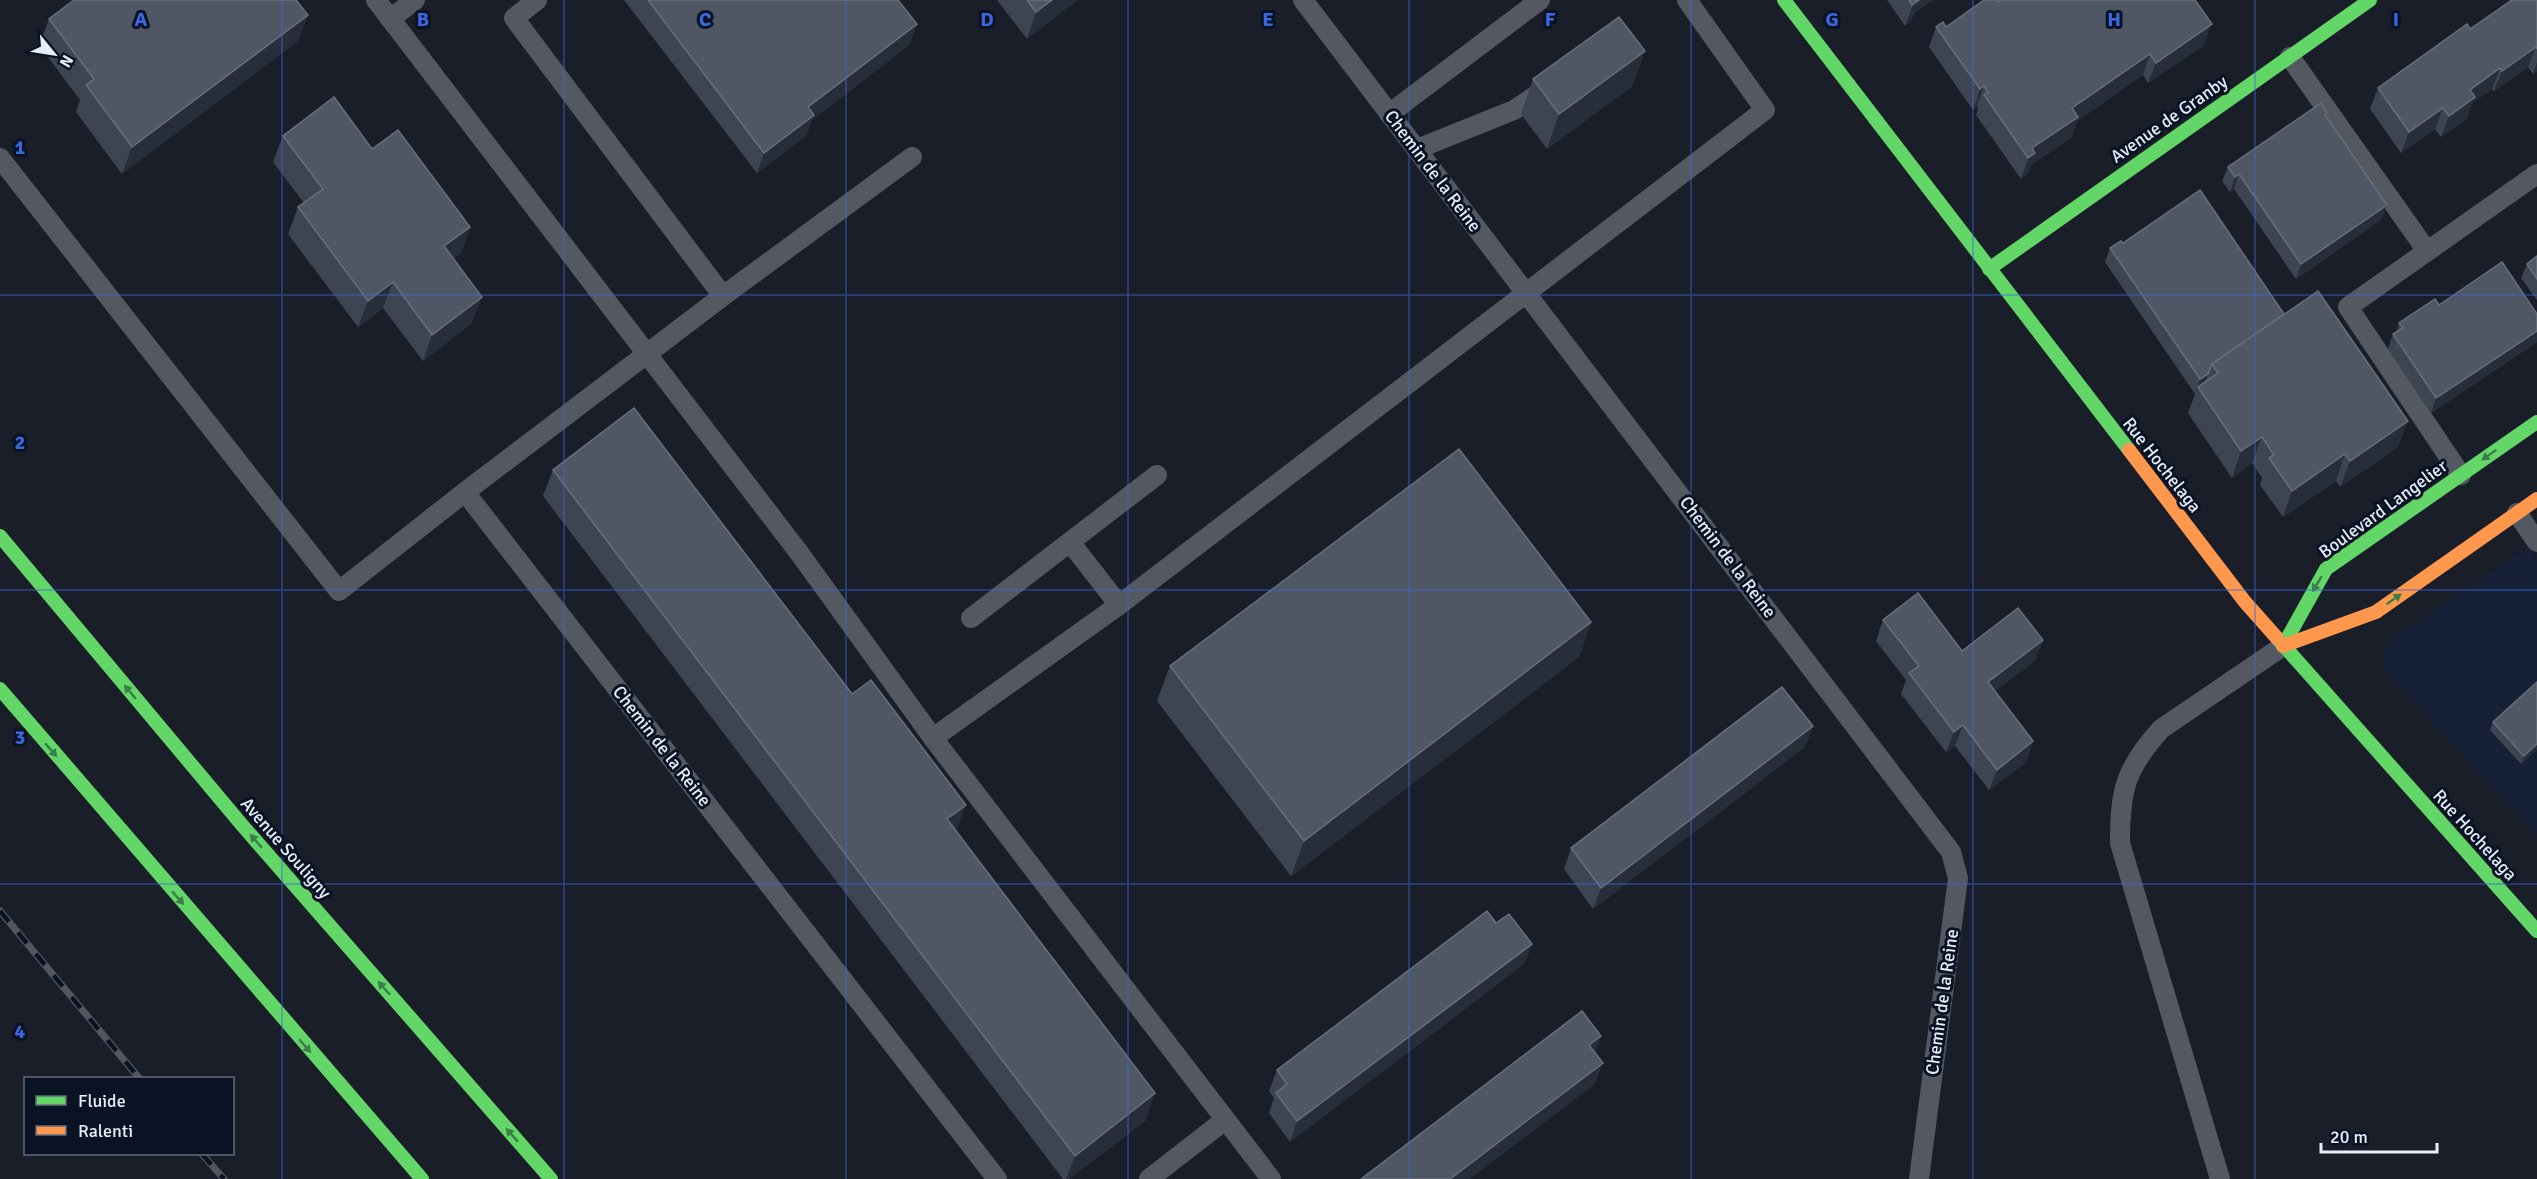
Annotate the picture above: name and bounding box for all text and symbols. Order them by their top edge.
text: A [135,7,148,32]
text: B [417,7,429,32]
text: C [699,7,711,32]
text: D [980,7,994,32]
text: E [1262,7,1274,32]
text: F [1545,7,1556,32]
text: G [1825,7,1839,32]
text: H [2107,7,2121,32]
text: I [2393,7,2399,32]
north arrow [24,24,84,84]
text: N [55,51,78,71]
street label: Avenue de Granby [2106,70,2232,168]
street label: Chemin de la Reine [1380,106,1486,236]
text: 1 [15,135,26,160]
street label: Rue Hochelaga [2118,413,2206,517]
text: 2 [15,430,25,455]
one-way arrow [2481,449,2497,460]
street label: Boulevard Langelier [2314,455,2452,563]
street label: Chemin de la Reine [1675,492,1781,622]
one-way arrow [2312,576,2322,593]
one-way arrow [2386,593,2402,605]
street label: Chemin de la Reine [608,681,716,811]
one-way arrow [124,685,137,700]
text: 3 [15,725,25,750]
one-way arrow [44,742,57,757]
street label: Rue Hochelaga [2428,785,2522,885]
street label: Avenue Souligny [236,793,336,904]
one-way arrow [250,834,263,849]
one-way arrow [171,890,184,905]
street label: Chemin de la Reine [1921,928,1963,1076]
one-way arrow [378,981,391,996]
text: 4 [15,1019,26,1044]
one-way arrow [298,1038,311,1053]
legend [24,1077,234,1155]
text: Fluide [78,1090,126,1112]
scale bar [2321,1116,2436,1154]
text: Ralenti [78,1120,133,1142]
text: 20 m [2330,1126,2368,1148]
one-way arrow [506,1128,519,1143]

